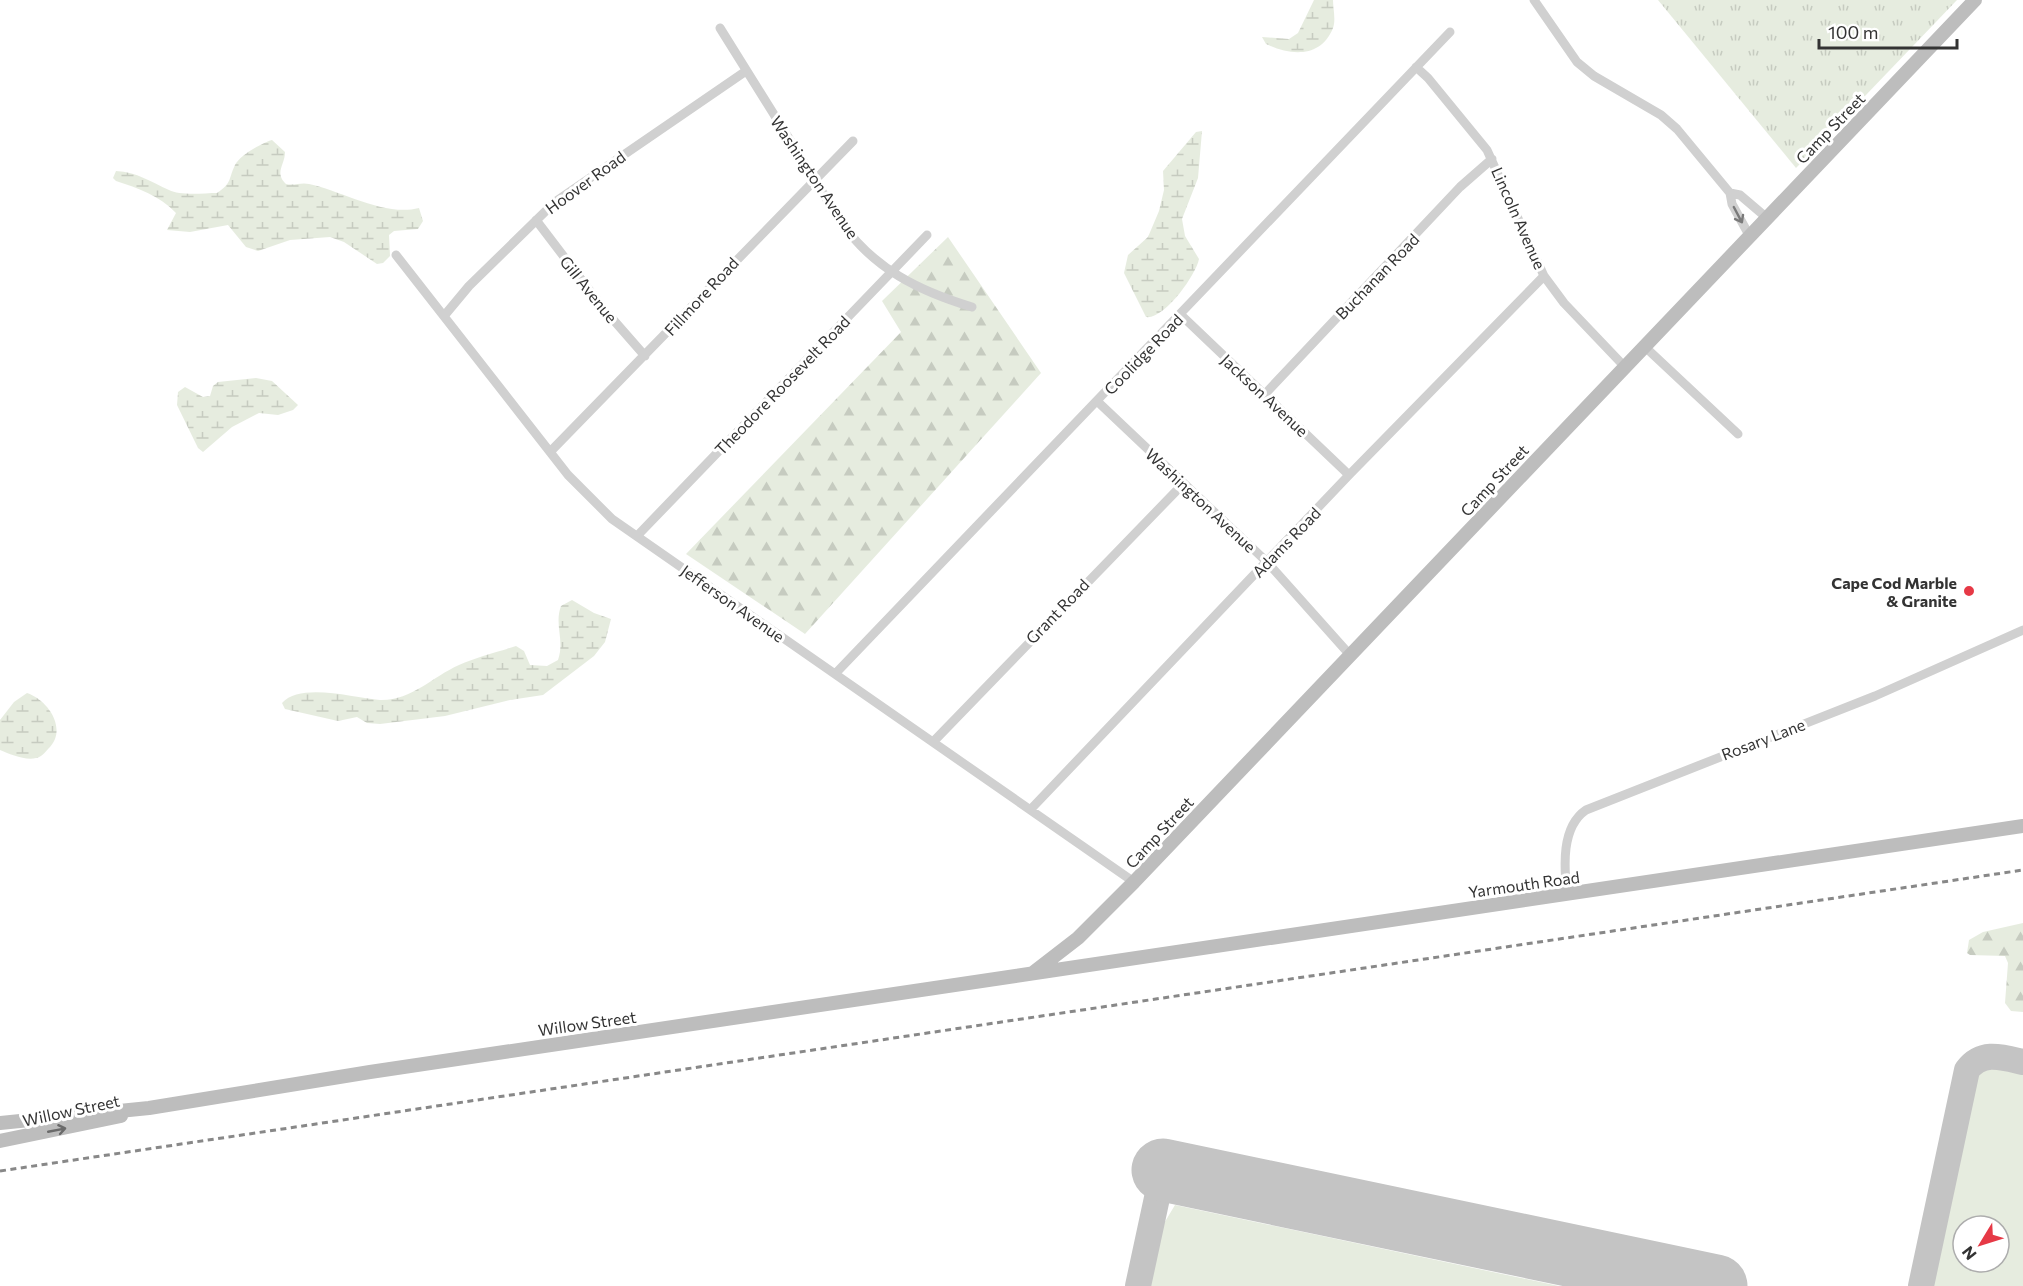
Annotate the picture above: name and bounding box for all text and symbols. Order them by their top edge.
scale bar [1819,12,1957,50]
text: 100 m [1828,21,1878,43]
street label: Camp Street [1792,88,1869,167]
street label: Washington Avenue [767,112,863,242]
street label: Hoover Road [541,147,629,217]
street label: Lincoln Avenue [1488,164,1550,272]
one-way arrow [1732,206,1744,223]
street label: Buchanan Road [1331,229,1423,323]
street label: Gill Avenue [556,252,622,326]
street label: Fillmore Road [660,253,742,339]
street label: Coolidge Road [1100,310,1186,398]
street label: Theodore Roosevelt Road [711,312,853,458]
street label: Jackson Avenue [1218,350,1312,440]
street label: Camp Street [1456,440,1532,520]
street label: Washington Avenue [1142,444,1260,556]
street label: Adams Road [1248,503,1324,581]
street label: Jefferson Avenue [678,560,788,646]
place label: Cape Cod Marble & Granite [1831,573,1957,610]
street label: Grant Road [1022,575,1092,647]
marker: Cape Cod Marble & Granite [1962,584,1976,598]
street label: Rosary Lane [1718,714,1808,764]
street label: Camp Street [1121,792,1197,872]
street label: Yarmouth Road [1467,867,1581,901]
street label: Willow Street [537,1007,638,1039]
street label: Willow Street [21,1090,122,1130]
one-way arrow [47,1124,67,1135]
north arrow [1951,1214,2011,1274]
text: N [1958,1243,1980,1264]

